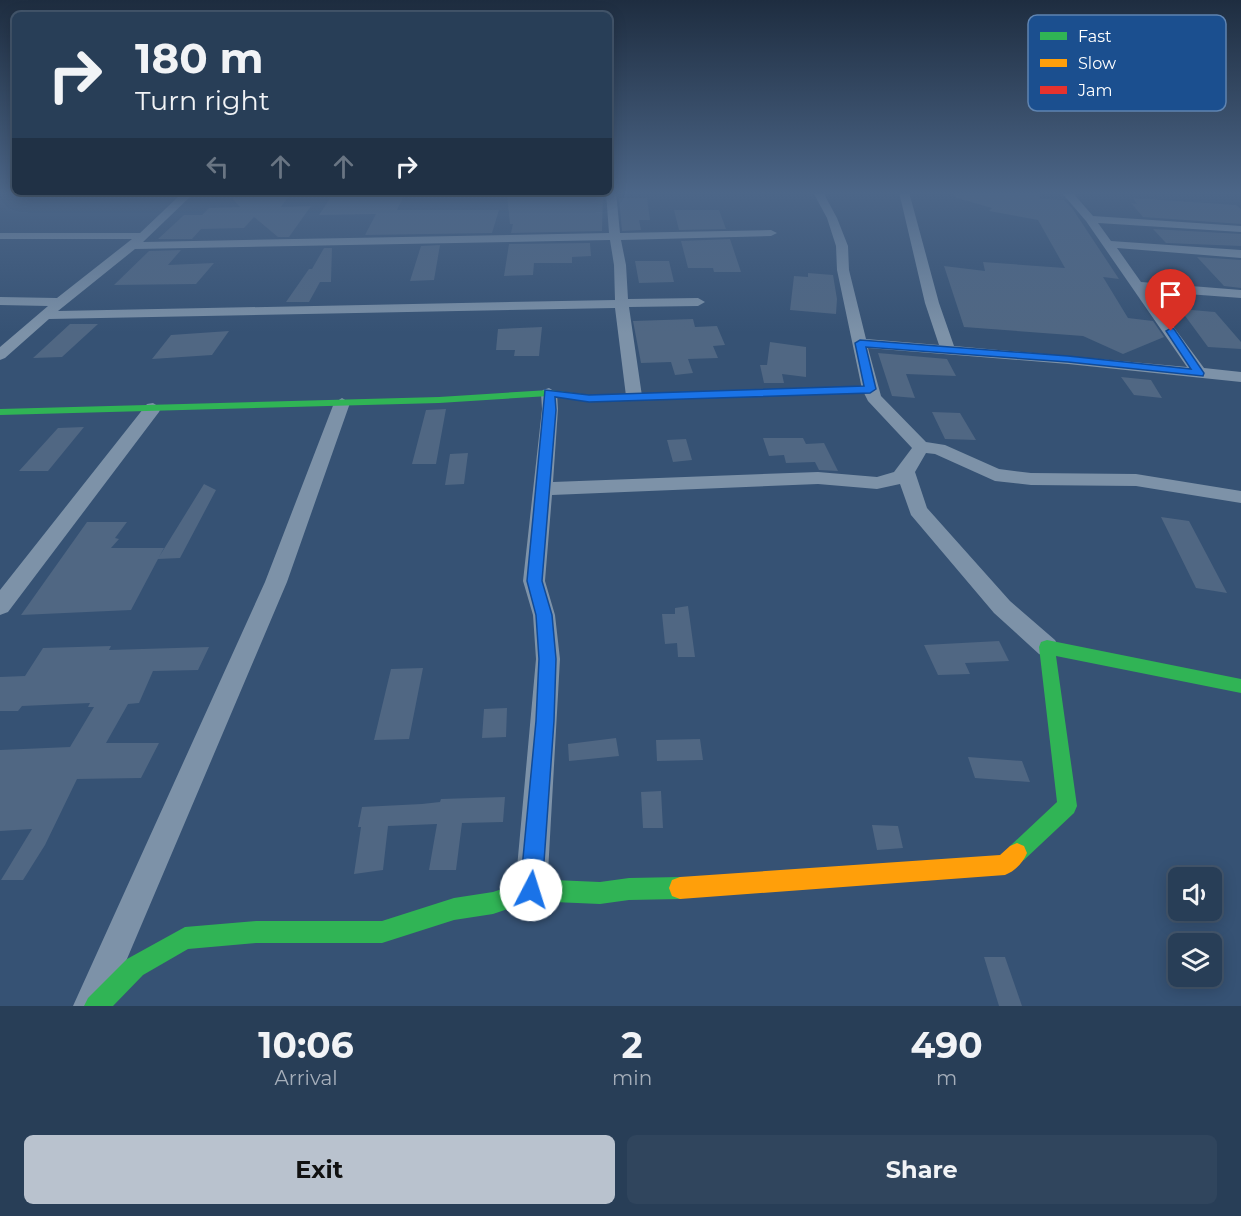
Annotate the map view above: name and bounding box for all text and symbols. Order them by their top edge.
legend [1028,15,1226,111]
text: Fast [1078,27,1112,46]
text: 180 m [135,32,264,84]
icon: right [36,36,114,114]
text: Slow [1078,54,1116,73]
text: Jam [1077,81,1112,100]
text: Turn right [135,84,270,117]
icon: left [201,150,234,183]
icon: ahead [264,150,297,183]
icon: ahead [327,150,360,183]
icon: right [390,150,423,183]
pin [1145,269,1196,331]
icon: arrive [1154,278,1187,311]
position arrow [499,858,563,922]
map controls [1168,867,1222,987]
button: sound [1168,867,1222,921]
button: layers [1168,933,1222,987]
text: 10:06 [258,1023,354,1067]
text: 2 [622,1023,643,1067]
text: 490 [911,1023,983,1067]
text: Arrival [275,1066,338,1090]
text: min [612,1066,652,1090]
text: m [936,1066,957,1090]
button: Exit [24,1135,615,1204]
button: Share [627,1135,1217,1204]

